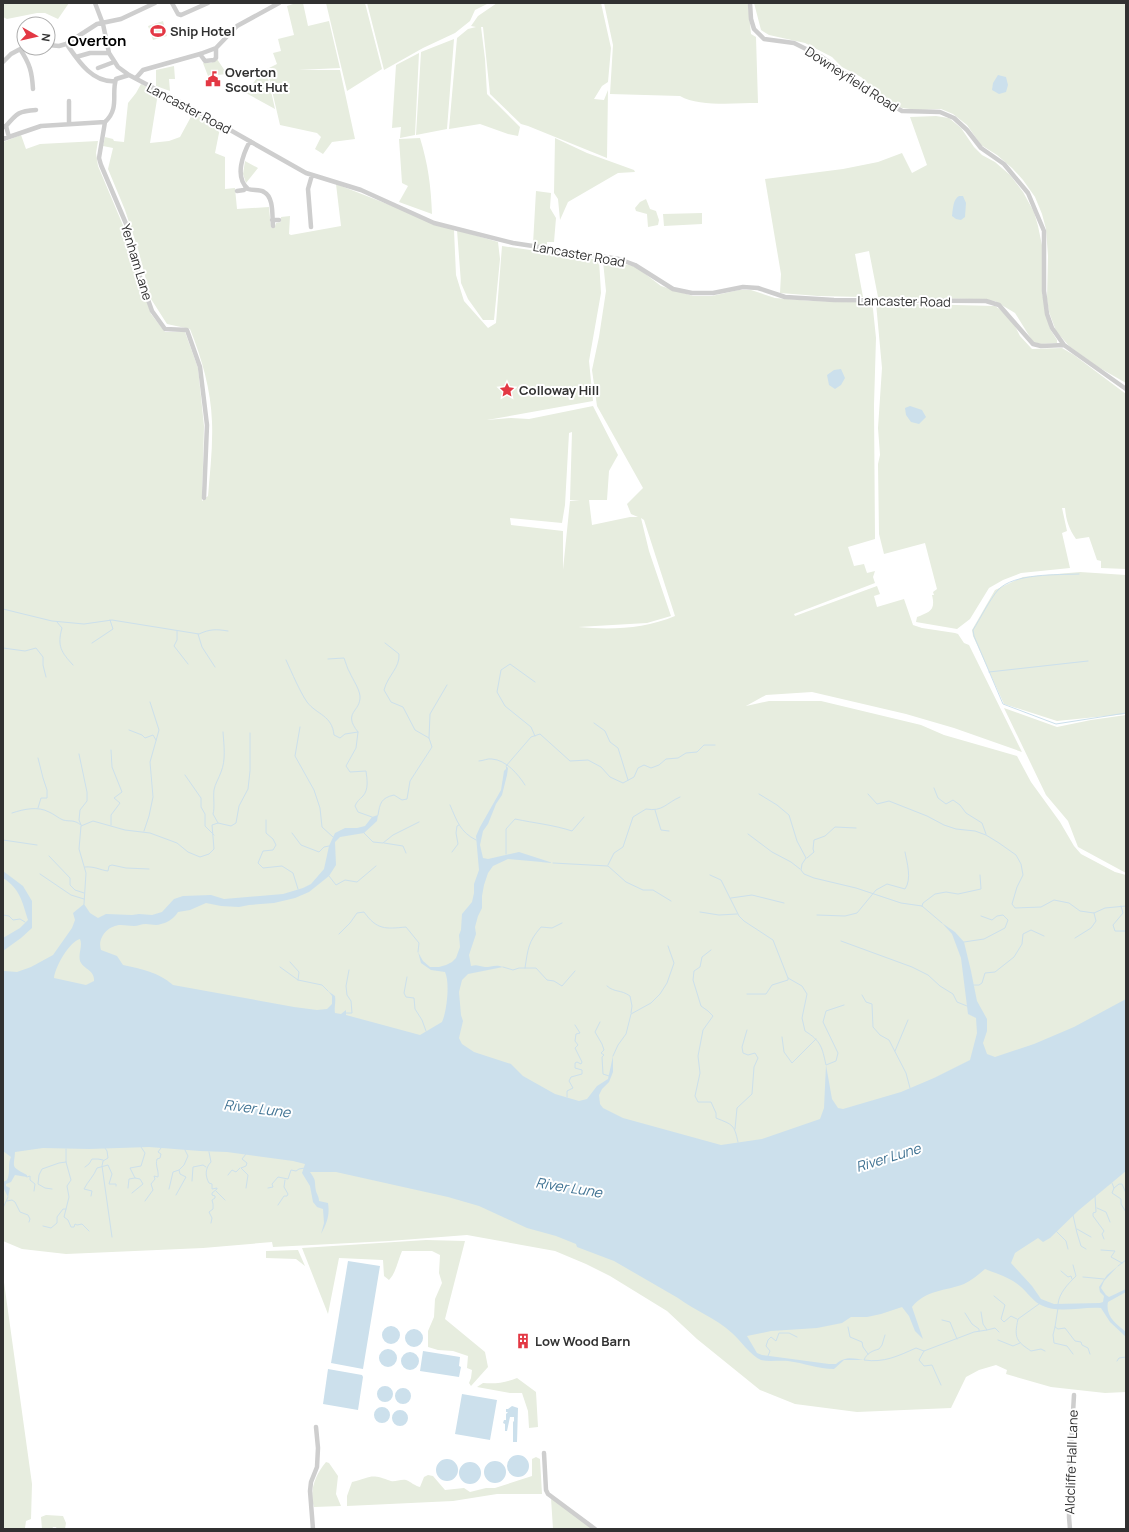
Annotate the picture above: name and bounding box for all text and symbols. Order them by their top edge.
north arrow [16,16,56,56]
sports icon: Ship Hotel [149,22,167,40]
place label: Ship Hotel [170,22,235,40]
district label: Overton [68,30,127,51]
text: N [38,33,54,43]
street label: Downeyfield Road [802,42,902,116]
place label: Overton Scout Hut [225,63,289,96]
public building icon: Overton Scout Hut [204,70,222,88]
street label: Lancaster Road [144,78,234,138]
street label: Yenham Lane [117,222,157,303]
street label: Lancaster Road [531,237,627,271]
street label: Lancaster Road [857,291,951,311]
place icon: Colloway Hill [498,381,516,399]
place label: Colloway Hill [519,381,599,399]
water label: River Lune [223,1094,292,1122]
water label: River Lune [853,1138,924,1176]
water label: River Lune [534,1172,604,1202]
building icon: Low Wood Barn [514,1332,532,1350]
place label: Low Wood Barn [535,1332,630,1350]
street label: Aldcliffe Hall Lane [1060,1409,1082,1515]

